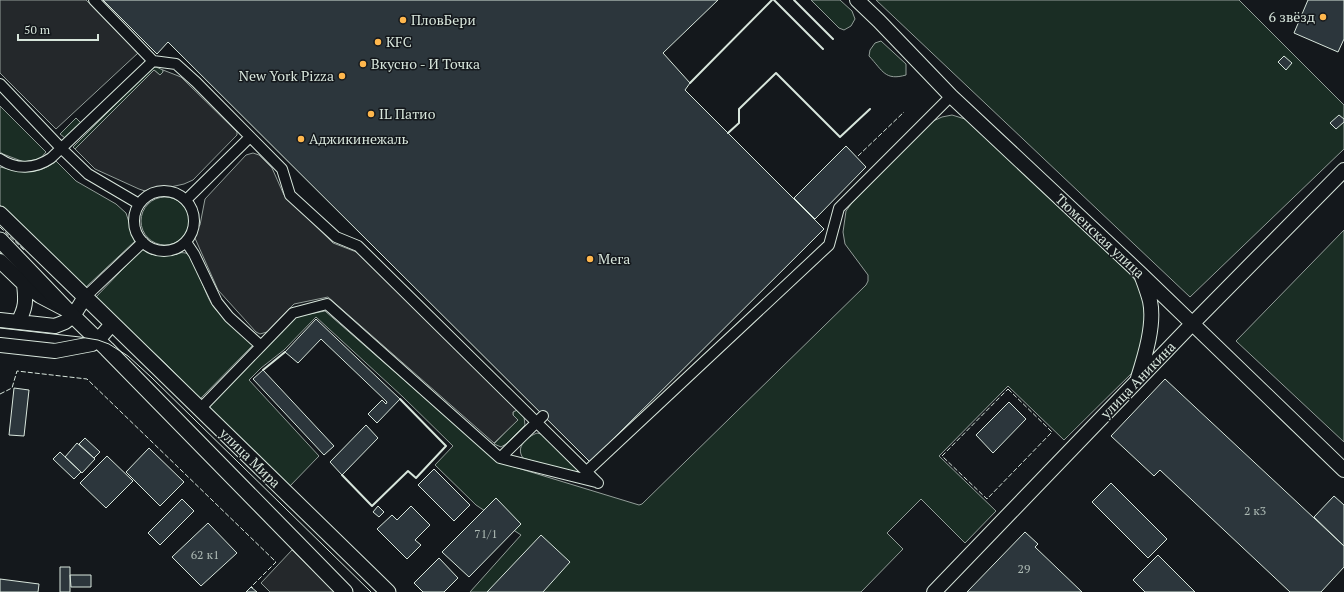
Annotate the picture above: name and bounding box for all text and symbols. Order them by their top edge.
place label: 6 звёзд [1268,7,1315,26]
place label: ПловБери [411,10,476,29]
marker: 6 звёзд [1318,12,1328,22]
marker: ПловБери [398,15,408,25]
scale bar [18,16,98,42]
text: 50 m [24,22,51,37]
place label: KFC [386,32,412,51]
marker: KFC [373,37,383,47]
place label: Вкусно - И Точка [371,54,480,73]
marker: Вкусно - И Точка [358,59,368,69]
place label: New York Pizza [239,66,334,85]
marker: New York Pizza [337,71,347,81]
place label: IL Патио [379,104,436,123]
marker: IL Патио [366,109,376,119]
place label: Аджикинежаль [309,129,409,148]
marker: Аджикинежаль [296,134,306,144]
street label: Тюменская улица [1052,189,1149,282]
place label: Мега [598,249,630,268]
marker: Мега [585,254,595,264]
street label: улица Аникина [1095,337,1179,423]
street label: улица Мира [215,423,285,491]
house number: 2 к3 [1244,503,1266,518]
house number: 71/1 [474,526,498,541]
house number: 62 к1 [191,547,219,562]
house number: 29 [1018,561,1030,576]

